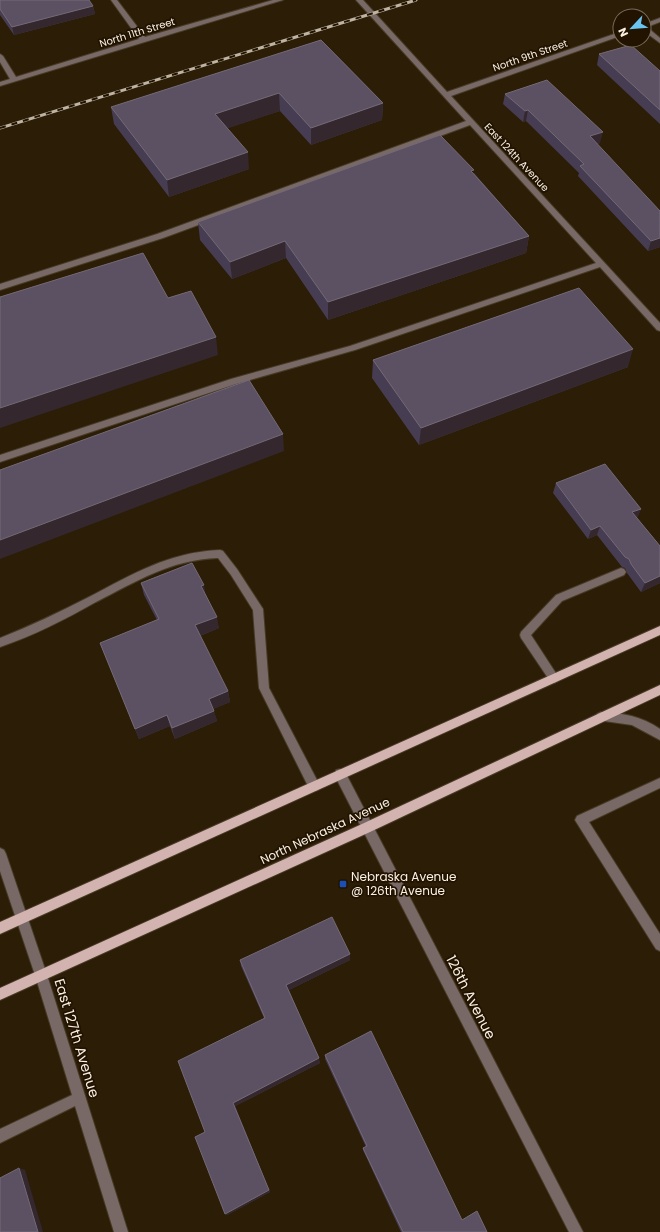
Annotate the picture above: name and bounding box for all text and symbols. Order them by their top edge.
north arrow [612,8,652,48]
street label: North 11th Street [98,14,177,51]
text: N [614,25,632,40]
street label: North 9th Street [491,36,570,75]
street label: East 124th Avenue [481,120,552,195]
street label: North Nebraska Avenue [257,793,392,868]
place label: Nebraska Avenue @ 126th Avenue [351,868,456,899]
marker: Nebraska Avenue @ 126th Avenue [338,879,348,889]
street label: 126th Avenue [441,952,501,1043]
street label: East 127th Avenue [49,976,105,1100]

